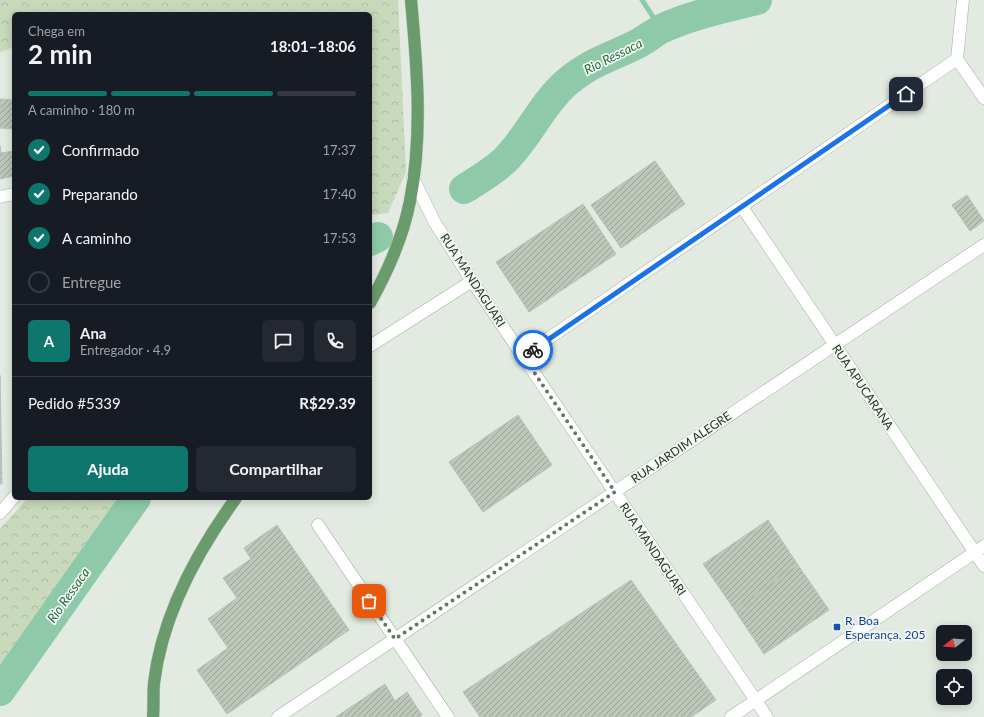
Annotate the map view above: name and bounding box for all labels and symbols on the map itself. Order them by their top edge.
water label: Rio Ressaca [581,34,645,77]
pin [889,77,923,111]
street label: RUA MANDAGUARI [437,230,509,330]
courier [513,330,553,370]
street label: RUA APUCARANA [829,341,898,433]
street label: RUA JARDIM ALEGRE [628,408,734,486]
street label: RUA MANDAGUARI [616,500,690,598]
water label: Rio Ressaca [43,564,93,625]
pin [352,584,386,618]
place label: R. Boa Esperança, 205 [845,613,925,642]
marker: R. Boa Esperança, 205 [832,622,842,632]
north arrow [936,625,972,661]

